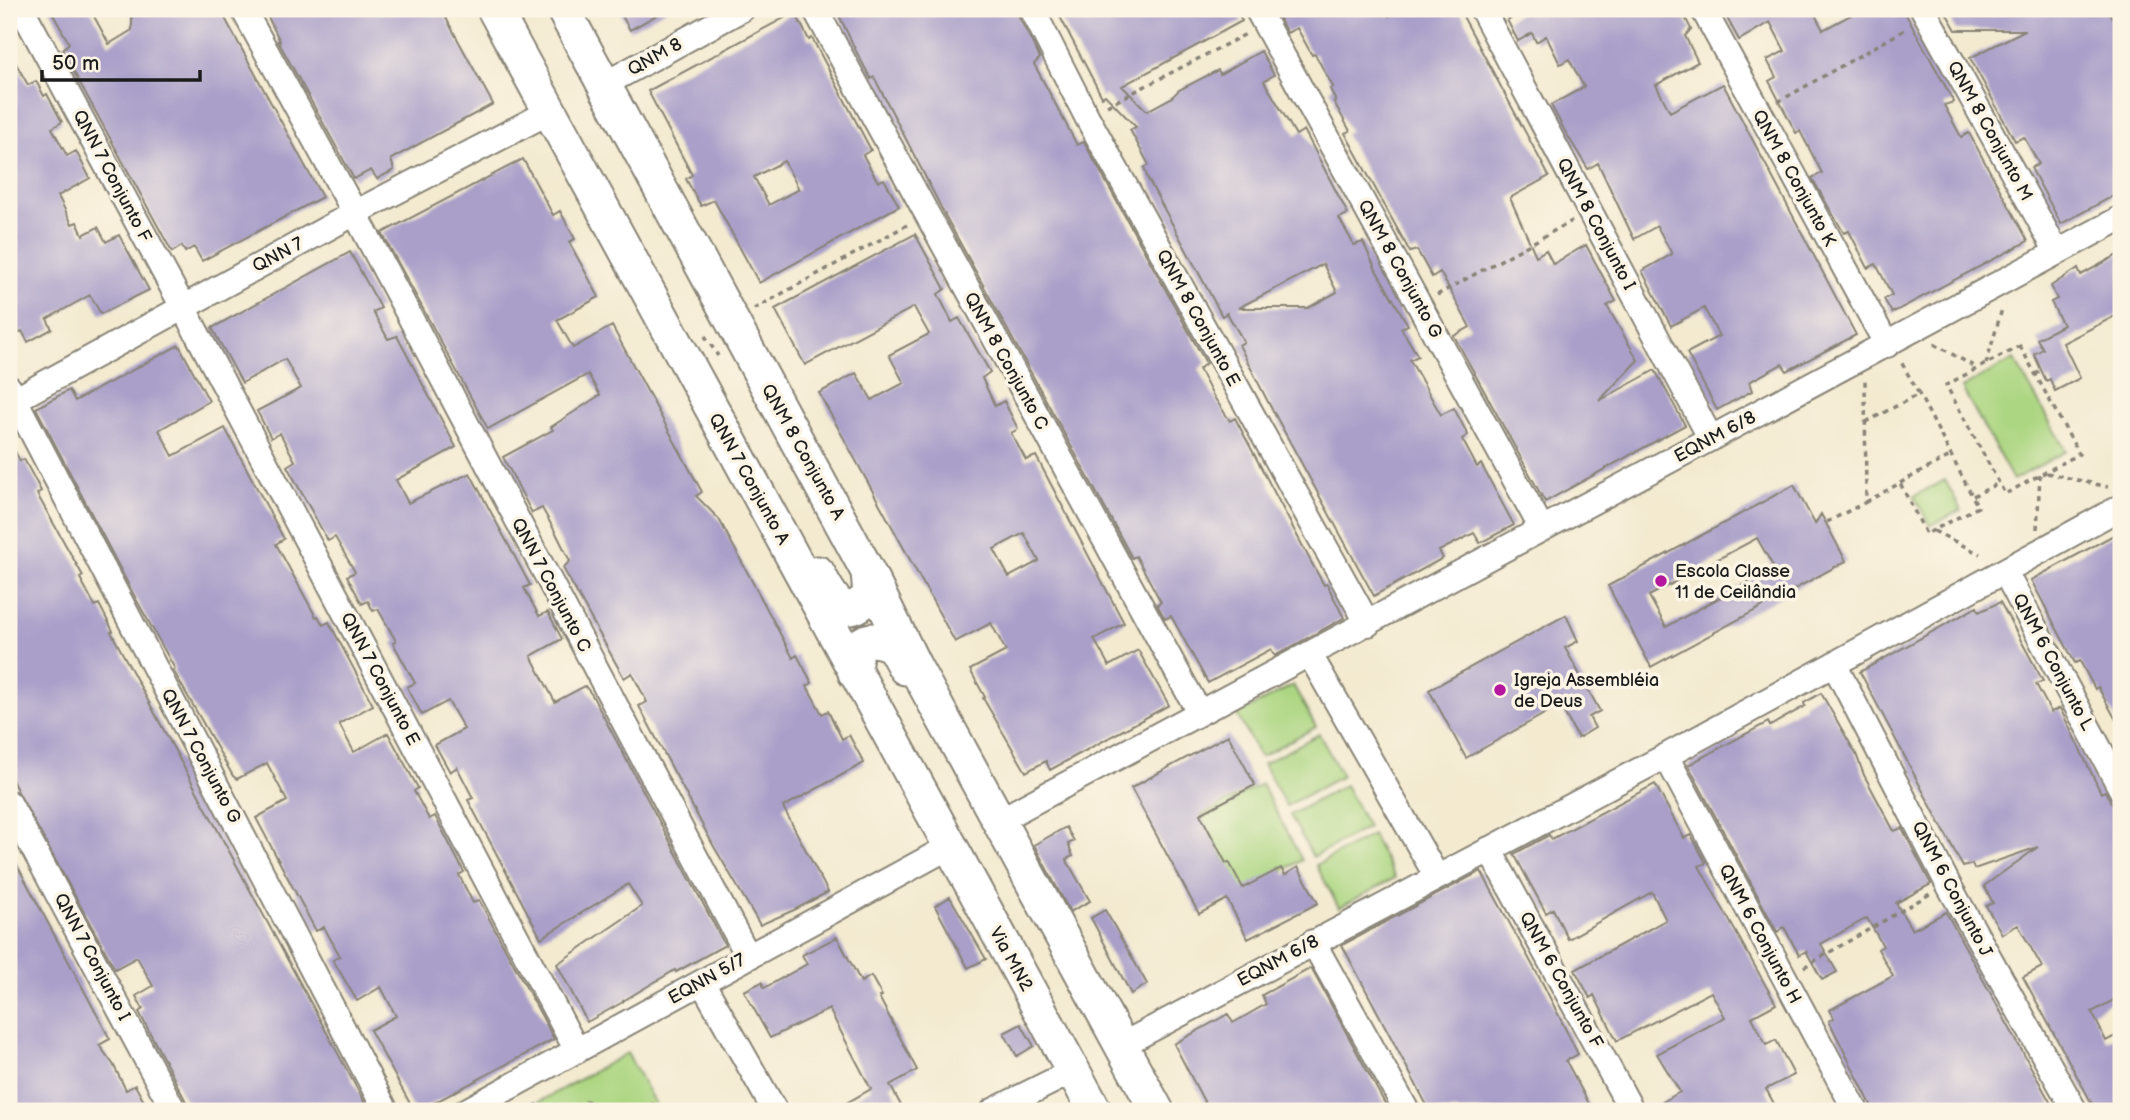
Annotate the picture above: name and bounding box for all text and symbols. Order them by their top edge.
street label: QNM 8 [624,34,686,80]
scale bar [42,38,200,82]
text: 50 m [52,51,99,76]
street label: QNM 8 Conjunto M [1943,57,2037,205]
street label: QNN 7 Conjunto F [68,106,156,246]
street label: QNM 8 Conjunto K [1748,106,1840,250]
street label: QNM 8 Conjunto I [1552,154,1640,294]
street label: QNM 8 Conjunto G [1353,196,1447,342]
street label: QNN 7 [249,233,307,277]
street label: QNM 8 Conjunto E [1152,246,1244,390]
street label: QNM 8 Conjunto C [960,289,1053,434]
street label: QNM 8 Conjunto A [757,380,849,524]
street label: EQNM 6/8 [1671,407,1759,467]
street label: QNN 7 Conjunto A [704,410,794,548]
street label: QNN 7 Conjunto C [507,514,595,656]
place label: Escola Classe 11 de Ceilândia [1675,561,1796,603]
marker: Escola Classe 11 de Ceilândia [1653,573,1669,589]
street label: QNM 6 Conjunto L [2008,590,2098,735]
street label: QNN 7 Conjunto E [336,609,424,749]
place label: Igreja Assembléia de Deus [1514,670,1659,712]
marker: Igreja Assembléia de Deus [1492,682,1508,698]
street label: QNN 7 Conjunto G [157,685,245,827]
street label: QNM 6 Conjunto J [1907,818,1997,961]
street label: QNM 6 Conjunto H [1714,861,1806,1007]
street label: QNN 7 Conjunto I [50,890,134,1024]
street label: QNM 6 Conjunto F [1515,908,1607,1052]
street label: Via MN2 [985,923,1037,995]
street label: EQNM 6/8 [1234,931,1322,991]
street label: EQNN 5/7 [665,949,749,1009]

